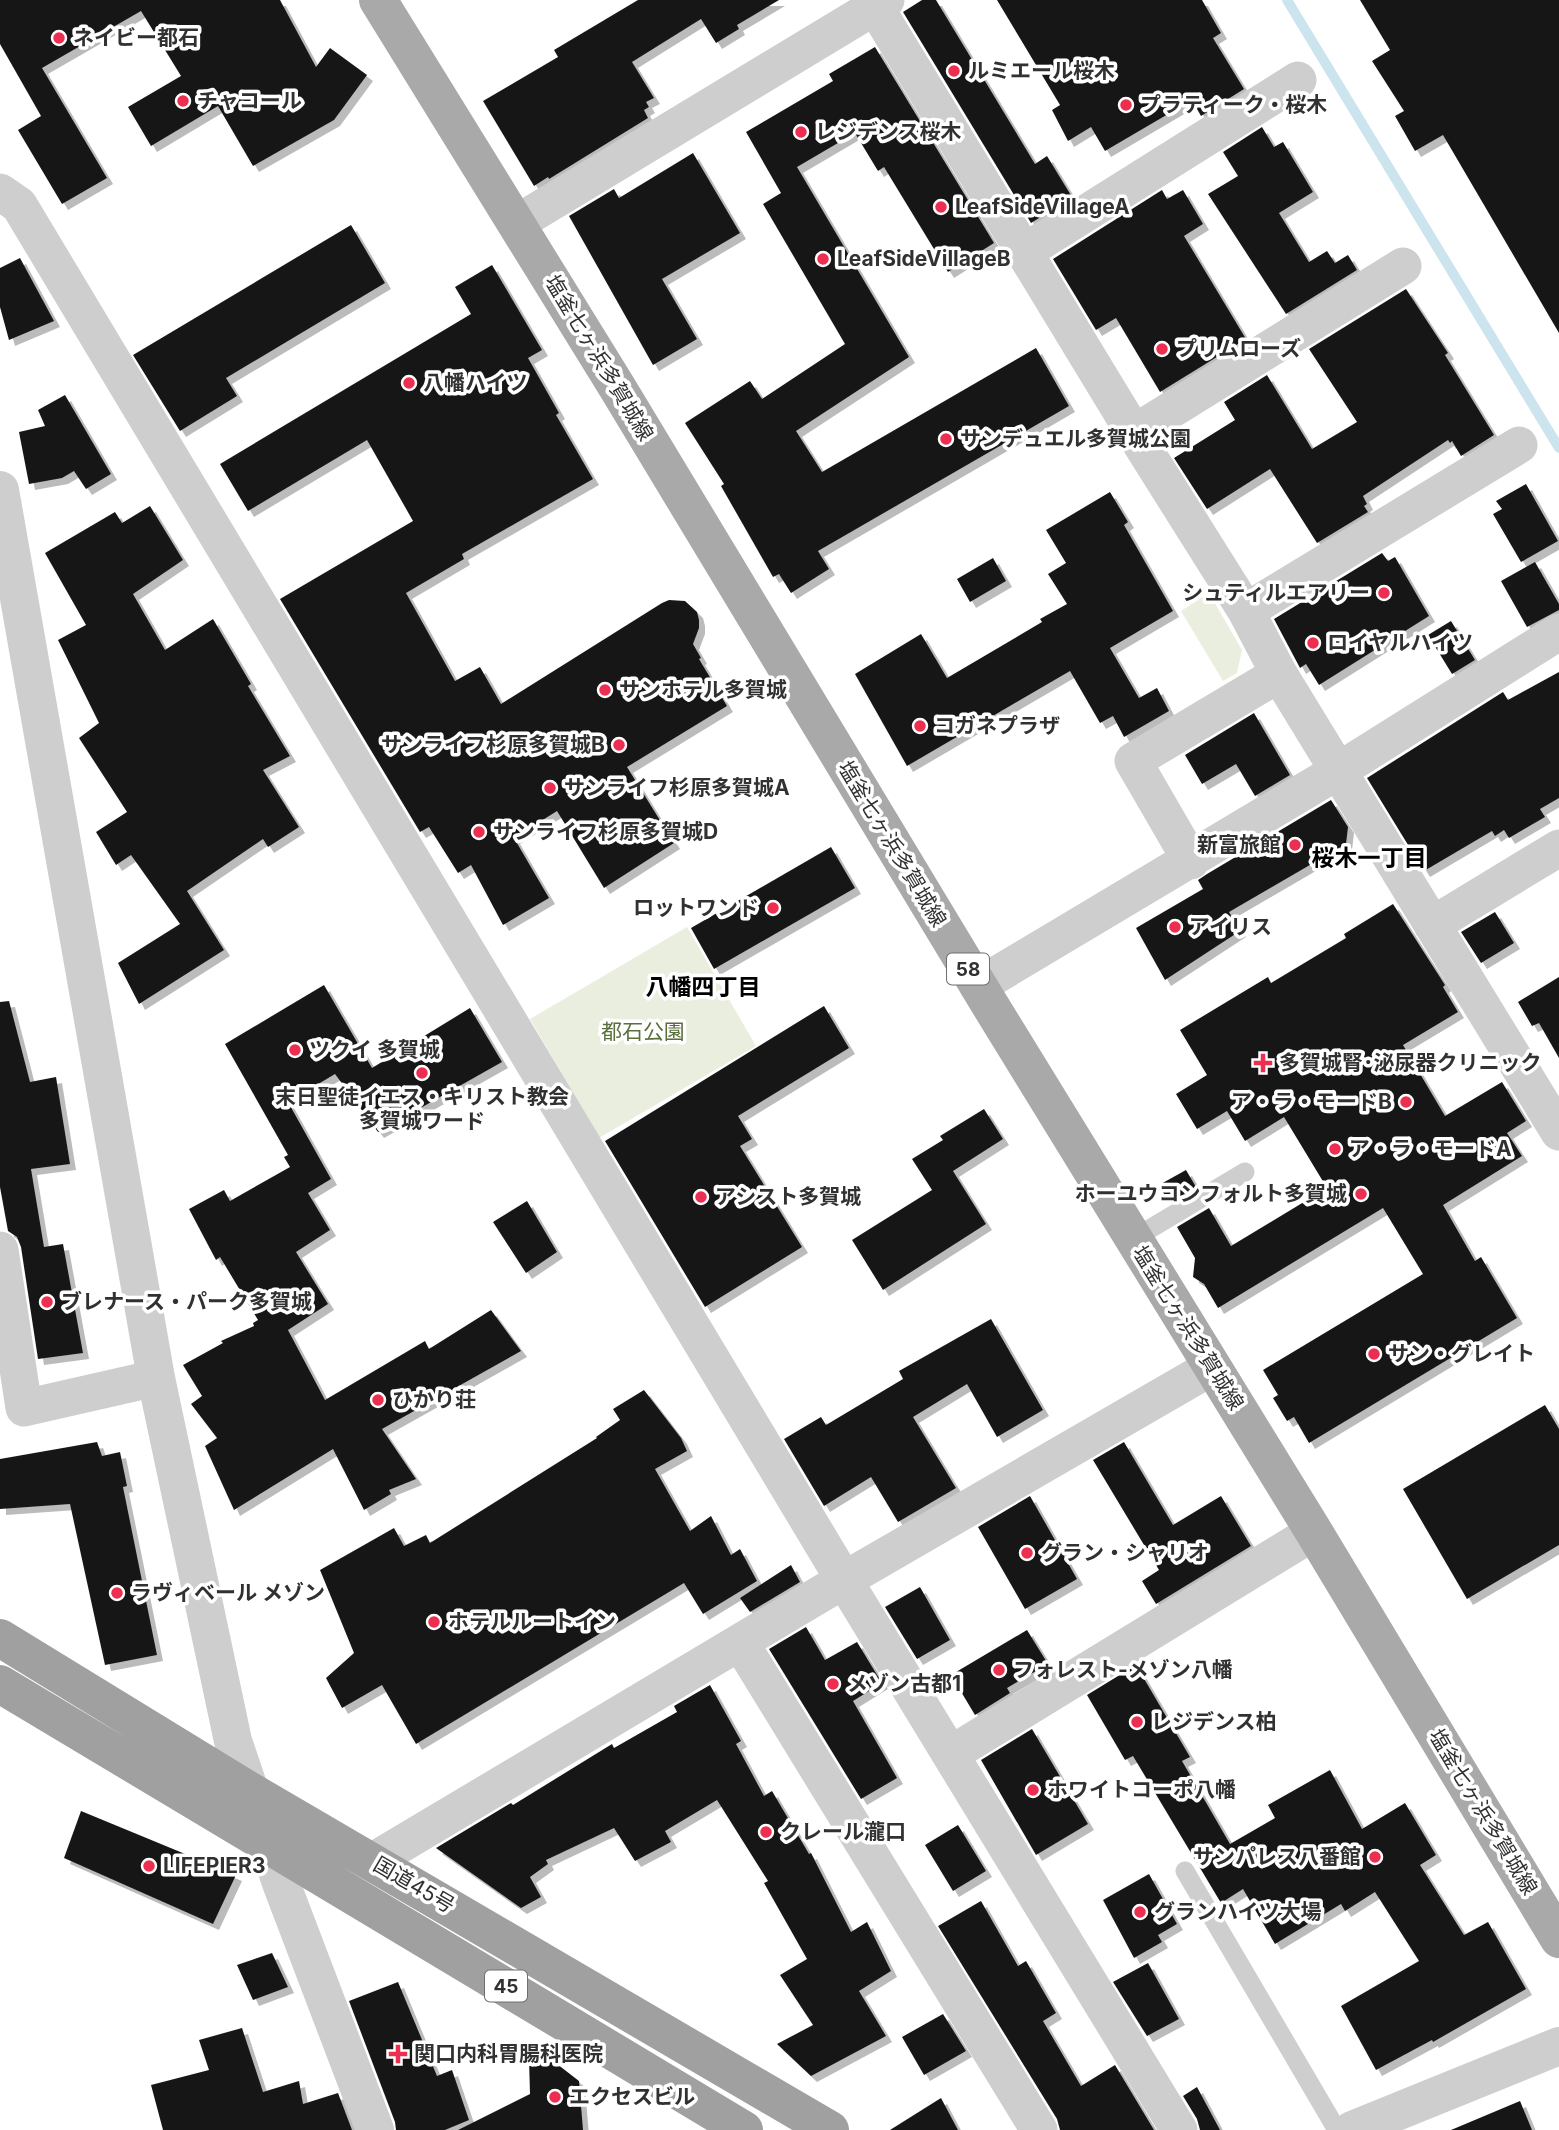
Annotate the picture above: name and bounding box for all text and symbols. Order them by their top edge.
place label: ネイビー都石 [73,25,199,50]
marker: ネイビー都石 [51,30,67,46]
place label: ルミエール桜木 [968,58,1115,83]
marker: ルミエール桜木 [946,63,962,79]
place label: チャコール [197,88,302,113]
place label: プラティーク・桜木 [1140,92,1327,117]
marker: チャコール [175,93,191,109]
marker: プラティーク・桜木 [1118,97,1134,113]
place label: レジデンス桜木 [815,119,962,144]
marker: レジデンス桜木 [793,124,809,140]
place label: LeafSideVillageA [955,194,1130,219]
marker: LeafSideVillageA [933,199,949,215]
place label: LeafSideVillageB [837,246,1011,271]
marker: LeafSideVillageB [815,251,831,267]
street label: 塩釜七ヶ浜多賀城線 [540,270,659,445]
place label: プリムローズ [1176,336,1301,361]
marker: プリムローズ [1154,341,1170,357]
place label: 八幡ハイツ [423,370,528,395]
marker: 八幡ハイツ [401,375,417,391]
place label: サンデュエル多賀城公園 [960,426,1191,451]
marker: サンデュエル多賀城公園 [938,431,954,447]
place label: シュティルエアリー [1182,580,1370,605]
marker: シュティルエアリー [1376,585,1392,601]
place label: ロイヤルハイツ [1327,630,1473,655]
marker: ロイヤルハイツ [1305,635,1321,651]
place label: サンホテル多賀城 [619,677,787,702]
marker: サンホテル多賀城 [597,682,613,698]
place label: コガネプラザ [934,713,1060,738]
marker: コガネプラザ [912,718,928,734]
place label: サンライフ杉原多賀城B [381,732,605,757]
marker: サンライフ杉原多賀城B [611,737,627,753]
street label: 塩釜七ヶ浜多賀城線 [833,756,952,931]
place label: サンライフ杉原多賀城A [564,775,790,800]
marker: サンライフ杉原多賀城A [542,780,558,796]
place label: サンライフ杉原多賀城D [493,819,718,844]
marker: サンライフ杉原多賀城D [471,824,487,840]
place label: 新富旅館 [1197,832,1281,857]
marker: 新富旅館 [1287,837,1303,853]
district label: 桜木一丁目 [1312,844,1427,872]
place label: ロットワンド [633,895,759,920]
marker: ロットワンド [765,900,781,916]
place label: アイリス [1189,914,1272,939]
marker: アイリス [1167,919,1183,935]
road number: 58 [947,953,989,984]
district label: 八幡四丁目 [646,973,761,1001]
park label: 都石公園 [601,1019,685,1044]
place label: ツクイ 多賀城 [309,1037,440,1062]
marker: ツクイ 多賀城 [287,1042,303,1058]
place label: 多賀城腎･泌尿器クリニック [1279,1050,1542,1075]
marker: 多賀城腎･泌尿器クリニック [1253,1053,1273,1073]
marker: 末日聖徒イエス・キリスト教会 多賀城ワード [414,1065,430,1081]
place label: 末日聖徒イエス・キリスト教会 多賀城ワード [275,1084,569,1133]
place label: ア・ラ・モードB [1231,1089,1392,1114]
marker: ア・ラ・モードB [1398,1094,1414,1110]
place label: ア・ラ・モードA [1349,1136,1512,1161]
marker: ア・ラ・モードA [1327,1141,1343,1157]
place label: ホーユウコンフォルト多賀城 [1075,1181,1347,1206]
place label: アシスト多賀城 [715,1184,861,1209]
marker: ホーユウコンフォルト多賀城 [1353,1186,1369,1202]
marker: アシスト多賀城 [693,1189,709,1205]
street label: 塩釜七ヶ浜多賀城線 [1128,1241,1249,1414]
place label: ブレナース・パーク多賀城 [61,1289,312,1314]
marker: ブレナース・パーク多賀城 [39,1294,55,1310]
place label: サン・グレイト [1388,1341,1535,1366]
marker: サン・グレイト [1366,1346,1382,1362]
place label: ひかり荘 [392,1387,476,1412]
marker: ひかり荘 [370,1392,386,1408]
place label: グラン・シャリオ [1041,1540,1209,1565]
marker: グラン・シャリオ [1019,1545,1035,1561]
place label: ラヴィベール メゾン [131,1580,325,1605]
marker: ラヴィベール メゾン [109,1585,125,1601]
place label: ホテルルートイン [448,1609,616,1634]
marker: ホテルルートイン [426,1614,442,1630]
place label: フォレスト-メゾン八幡 [1013,1657,1233,1682]
marker: フォレスト-メゾン八幡 [991,1662,1007,1678]
place label: メゾン古都1 [847,1671,961,1696]
marker: メゾン古都1 [825,1676,841,1692]
place label: レジデンス柏 [1151,1709,1277,1734]
marker: レジデンス柏 [1129,1714,1145,1730]
street label: 塩釜七ヶ浜多賀城線 [1424,1724,1543,1899]
place label: ホワイトコーポ八幡 [1047,1777,1236,1802]
marker: ホワイトコーポ八幡 [1025,1782,1041,1798]
place label: クレール瀧口 [780,1819,906,1844]
marker: クレール瀧口 [758,1824,774,1840]
place label: サンパレス八番館 [1193,1844,1361,1869]
marker: サンパレス八番館 [1367,1849,1383,1865]
street label: 国道45号 [369,1851,459,1918]
place label: LIFEPIER3 [163,1853,265,1878]
marker: LIFEPIER3 [141,1858,157,1874]
place label: グランハイツ大場 [1154,1899,1322,1924]
marker: グランハイツ大場 [1132,1904,1148,1920]
road number: 45 [485,1970,527,2002]
place label: 関口内科胃腸科医院 [414,2041,603,2066]
marker: 関口内科胃腸科医院 [388,2044,408,2064]
place label: エクセスビル [569,2084,695,2109]
marker: エクセスビル [547,2089,563,2105]

